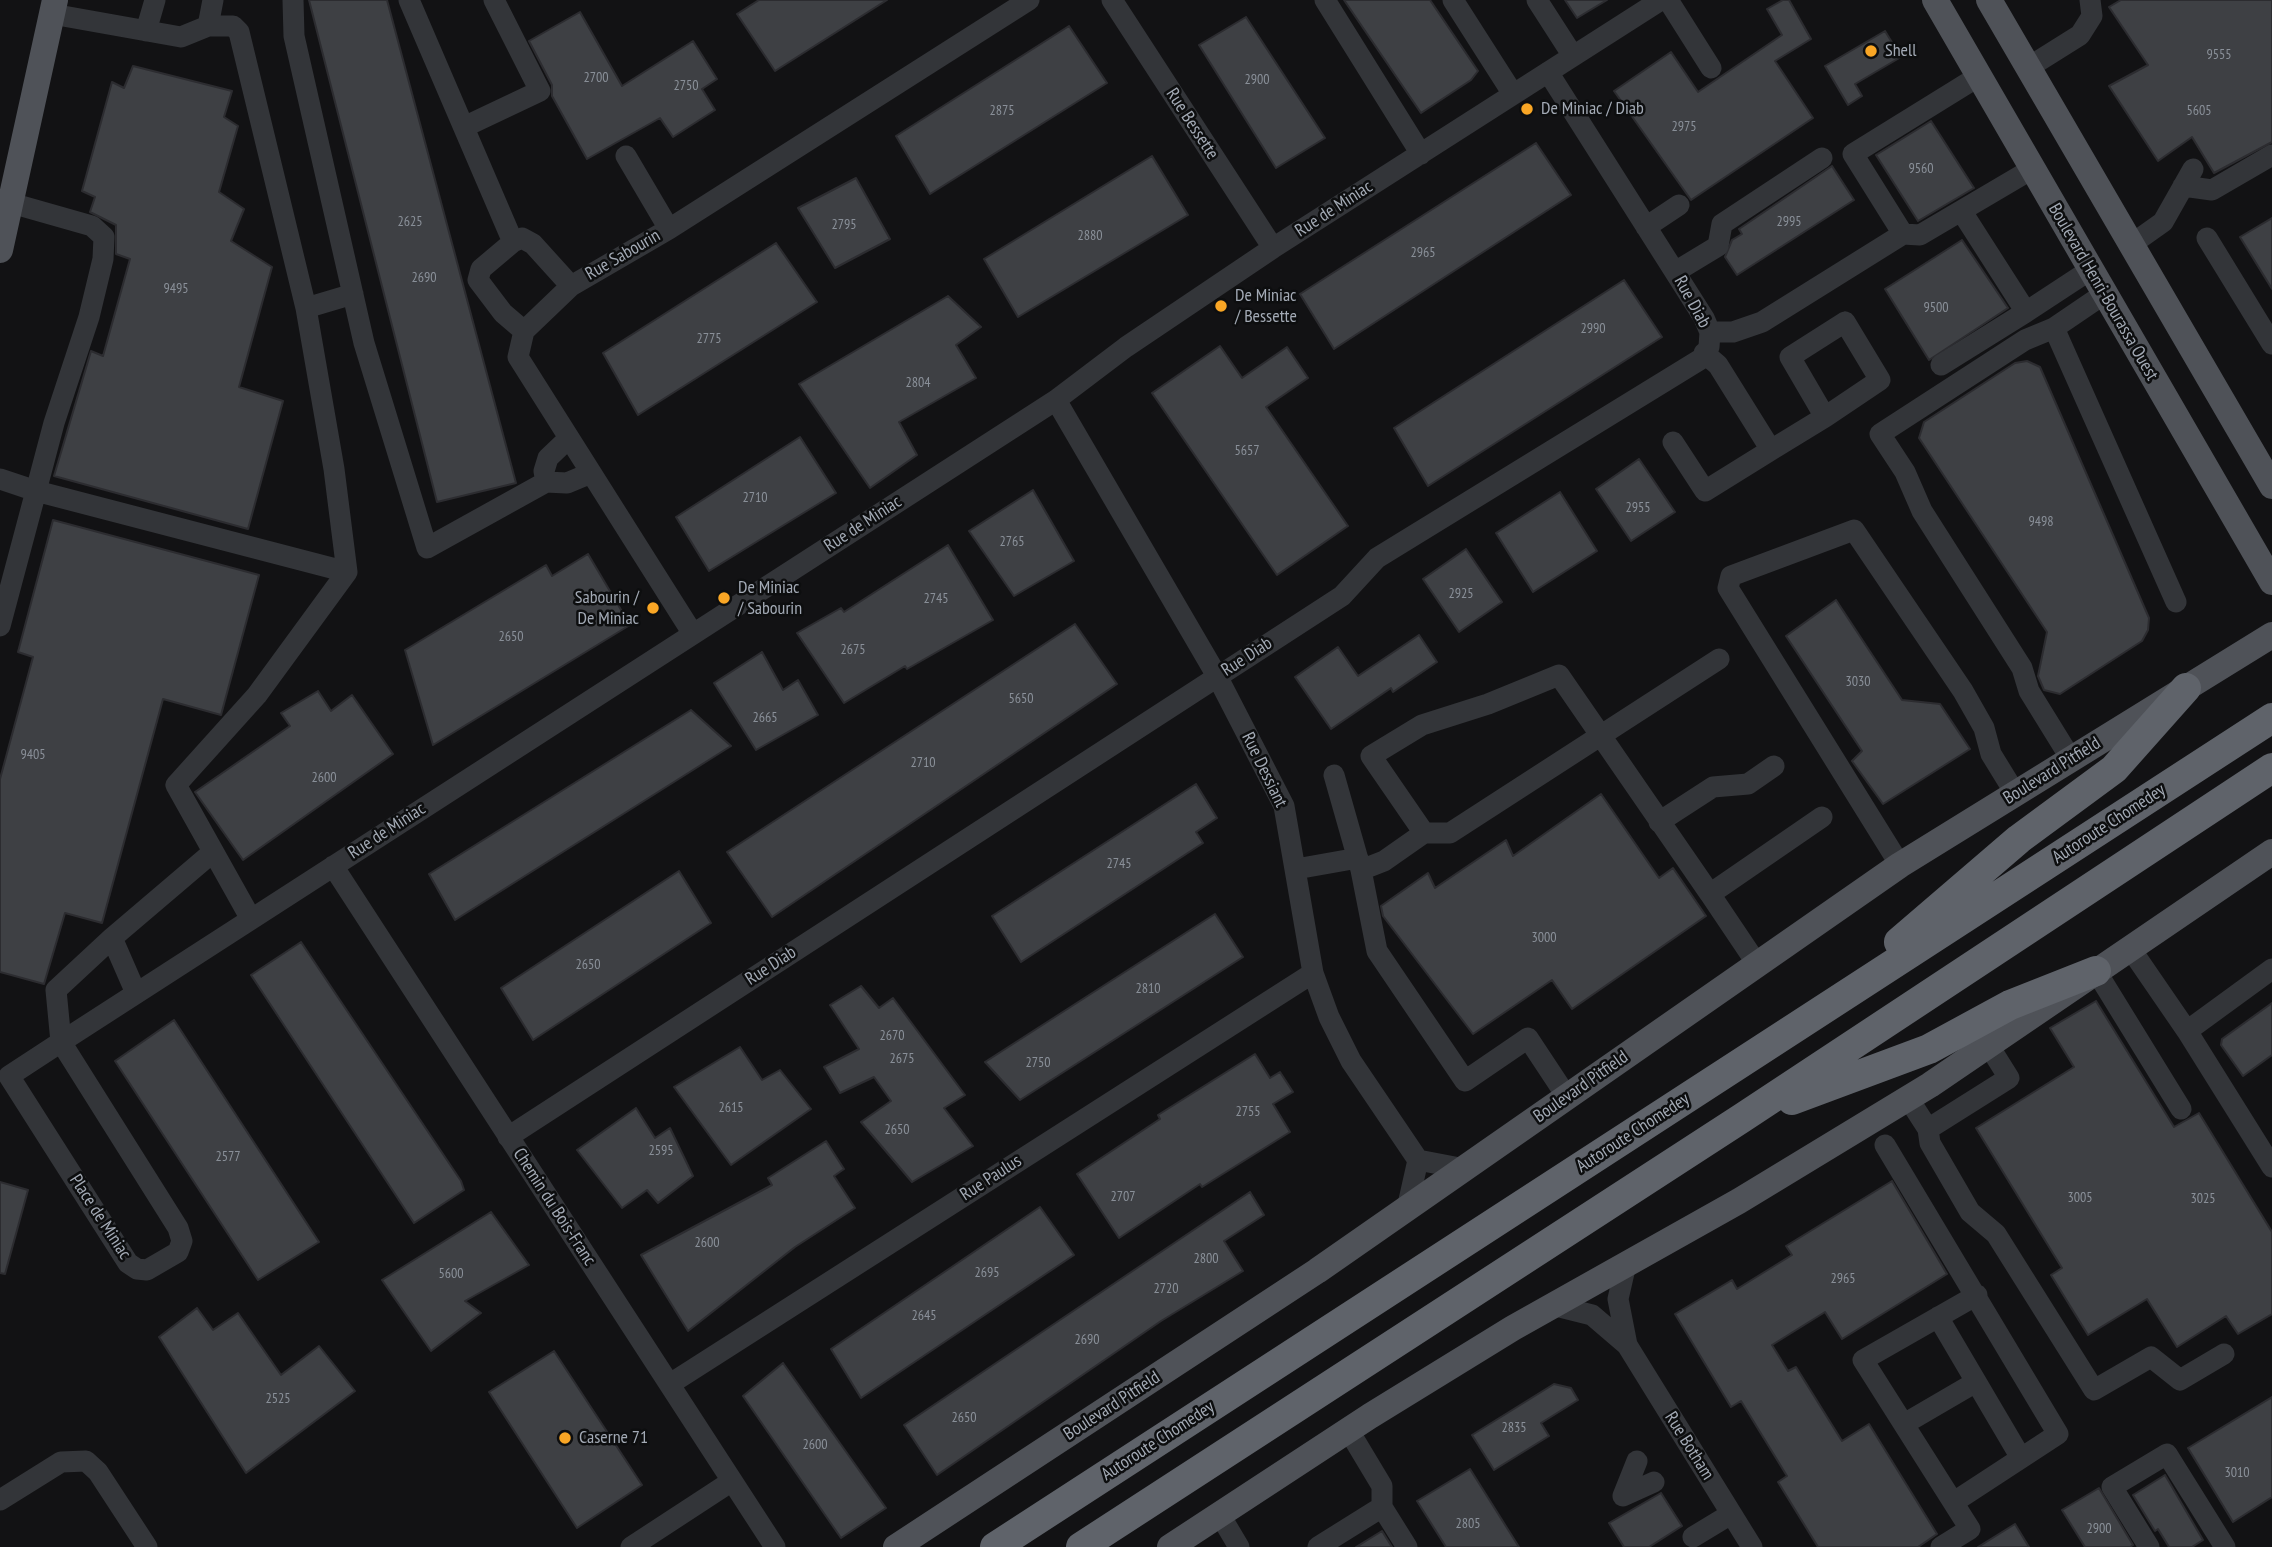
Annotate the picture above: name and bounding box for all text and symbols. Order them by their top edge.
place label: Shell [1885,40,1916,62]
marker: Shell [1863,43,1879,59]
house number: 9555 [2206,47,2232,63]
house number: 2700 [583,70,609,86]
house number: 2900 [1244,72,1270,88]
house number: 2750 [673,78,699,94]
street label: Rue Bessette [1161,84,1223,164]
place label: De Miniac / Diab [1541,98,1644,120]
marker: De Miniac / Diab [1519,101,1535,117]
house number: 2875 [989,103,1015,119]
house number: 5605 [2186,103,2212,119]
house number: 2975 [1671,119,1697,135]
house number: 9560 [1908,161,1934,177]
street label: Rue de Miniac [1291,176,1377,242]
street label: Boulevard Henri-Bourassa Ouest [2043,200,2163,384]
house number: 2625 [397,214,423,230]
house number: 2995 [1776,214,1802,230]
house number: 2795 [831,217,857,233]
street label: Rue Sabourin [582,225,664,285]
house number: 2880 [1077,228,1103,244]
house number: 2965 [1410,245,1436,261]
house number: 2690 [411,270,437,286]
street label: Rue Diab [1669,272,1715,332]
house number: 9495 [163,281,189,297]
place label: De Miniac / Bessette [1235,285,1297,328]
marker: De Miniac / Bessette [1213,298,1229,314]
house number: 9500 [1923,300,1949,316]
house number: 2990 [1580,321,1606,337]
house number: 2775 [696,331,722,347]
house number: 2804 [905,375,931,391]
house number: 5657 [1234,443,1260,459]
house number: 2710 [742,490,768,506]
street label: Rue de Miniac [820,491,906,557]
house number: 2955 [1625,500,1651,516]
house number: 9498 [2028,514,2054,530]
house number: 2765 [999,534,1025,550]
place label: De Miniac / Sabourin [738,577,802,620]
house number: 2925 [1448,586,1474,602]
place label: Sabourin / De Miniac [575,587,639,630]
marker: De Miniac / Sabourin [716,590,732,606]
house number: 2745 [923,591,949,607]
marker: Sabourin / De Miniac [645,600,661,616]
house number: 2650 [498,629,524,645]
street label: Rue Diab [1218,633,1276,681]
house number: 2675 [840,642,866,658]
house number: 3030 [1845,674,1871,690]
house number: 5650 [1008,691,1034,707]
house number: 2665 [752,710,778,726]
street label: Rue Dessiant [1237,729,1291,811]
street label: Boulevard Pitfield [1999,733,2105,809]
house number: 9405 [20,747,46,763]
house number: 2710 [910,755,936,771]
house number: 2600 [311,770,337,786]
street label: Autoroute Chomedey [2048,779,2170,869]
street label: Rue de Miniac [344,798,430,864]
house number: 2745 [1106,856,1132,872]
house number: 3000 [1531,930,1557,946]
street label: Rue Diab [742,942,800,990]
house number: 2650 [575,957,601,973]
house number: 2810 [1135,981,1161,997]
house number: 2670 [879,1028,905,1044]
street label: Boulevard Pitfield [1530,1046,1632,1128]
house number: 2675 [889,1051,915,1067]
house number: 2750 [1025,1055,1051,1071]
street label: Autoroute Chomedey [1572,1088,1694,1178]
house number: 2615 [718,1100,744,1116]
house number: 2755 [1235,1104,1261,1120]
house number: 2650 [884,1122,910,1138]
house number: 2595 [648,1143,674,1159]
street label: Chemin du Bois-Franc [508,1144,600,1270]
house number: 2577 [215,1149,241,1165]
street label: Rue Paulus [956,1150,1026,1206]
street label: Place de Miniac [65,1171,135,1263]
house number: 2707 [1110,1189,1136,1205]
house number: 3005 [2067,1190,2093,1206]
house number: 3025 [2190,1191,2216,1207]
house number: 2600 [694,1235,720,1251]
house number: 2800 [1193,1251,1219,1267]
house number: 2695 [974,1265,1000,1281]
house number: 5600 [438,1266,464,1282]
house number: 2965 [1830,1271,1856,1287]
house number: 2720 [1153,1281,1179,1297]
house number: 2645 [911,1308,937,1324]
house number: 2690 [1074,1332,1100,1348]
street label: Boulevard Pitfield [1060,1367,1164,1445]
house number: 2525 [265,1391,291,1407]
street label: Autoroute Chomedey [1097,1396,1219,1486]
street label: Rue Botham [1660,1408,1718,1484]
house number: 2650 [951,1410,977,1426]
house number: 2835 [1501,1420,1527,1436]
place label: Caserne 71 [579,1427,648,1449]
marker: Caserne 71 [557,1430,573,1446]
house number: 2600 [802,1437,828,1453]
house number: 3010 [2224,1465,2250,1481]
house number: 2805 [1455,1516,1481,1532]
house number: 2900 [2086,1521,2112,1537]

